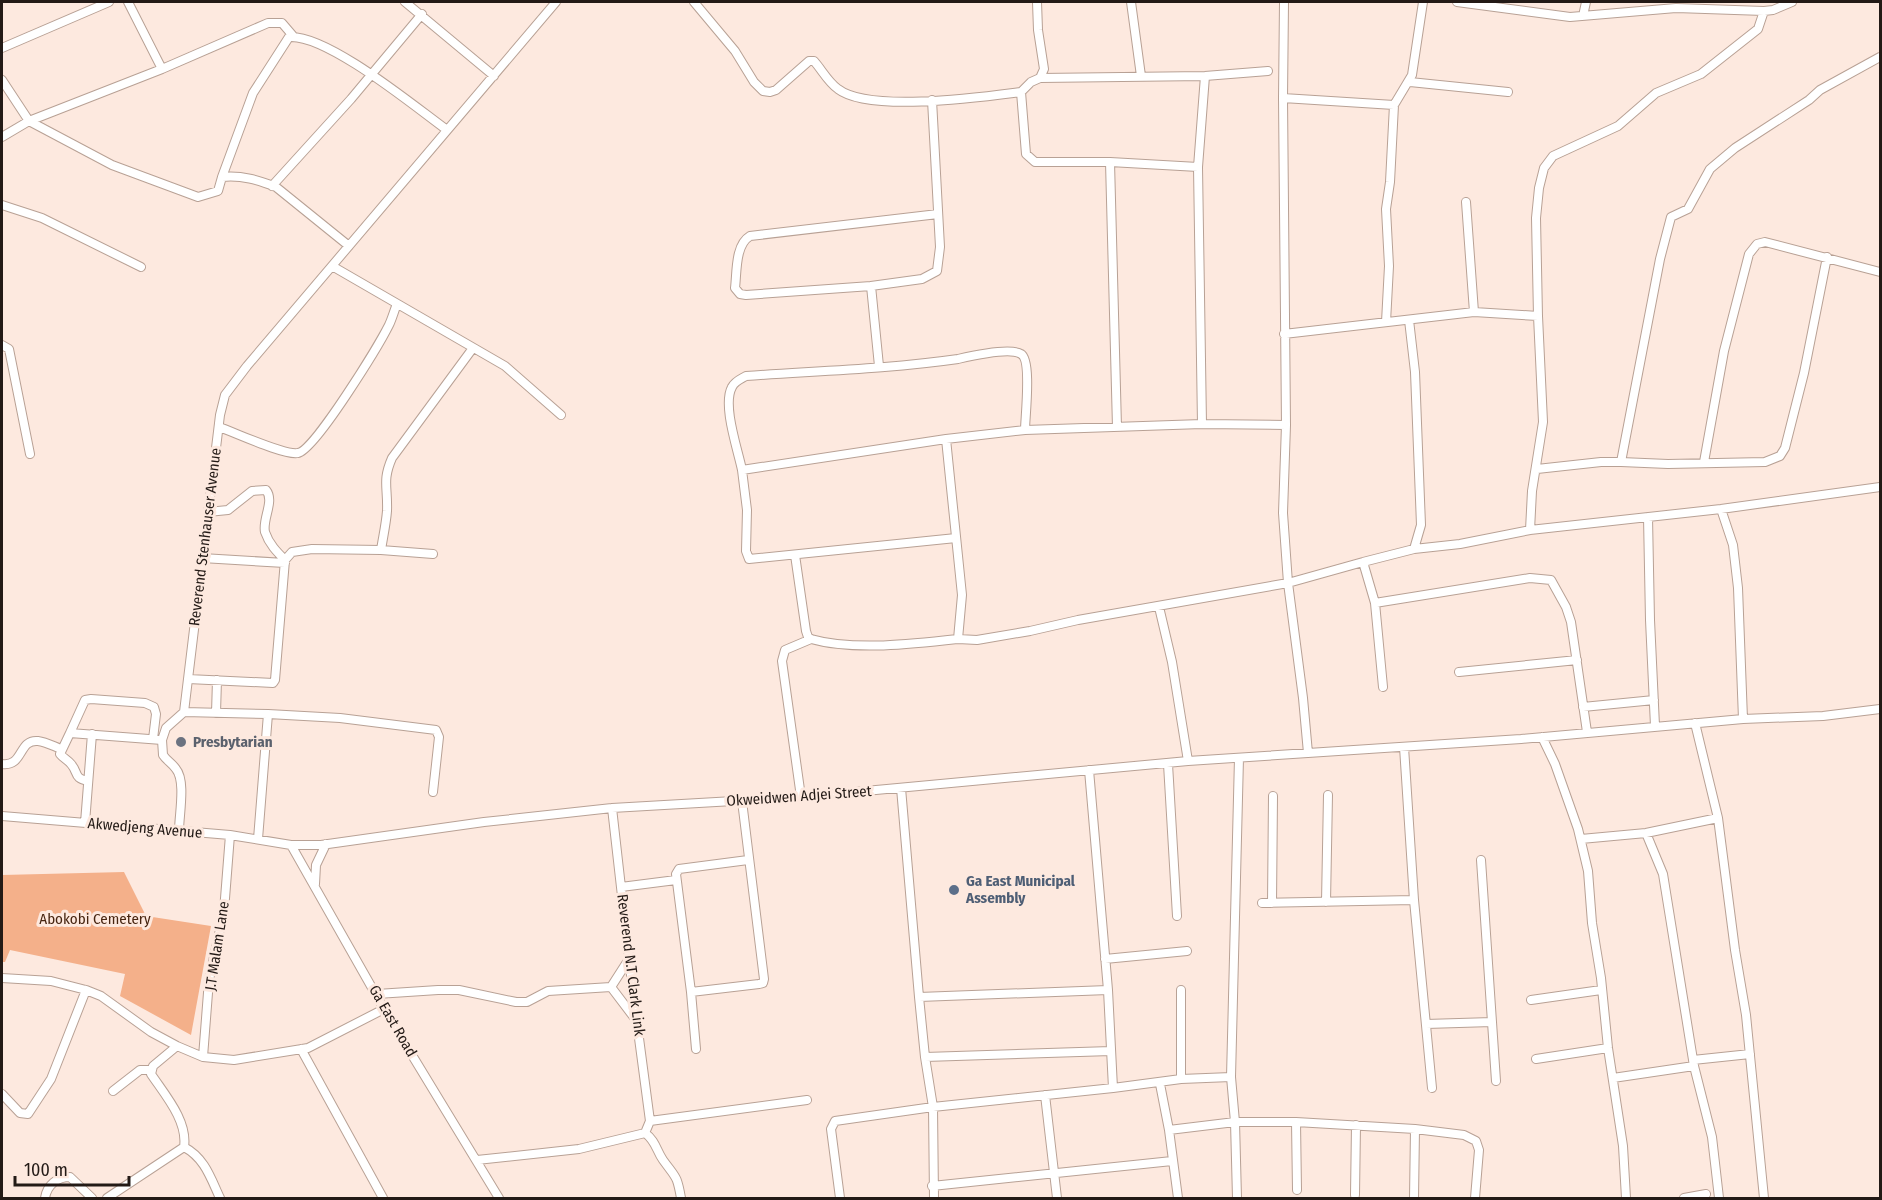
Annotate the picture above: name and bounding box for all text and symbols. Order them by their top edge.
street label: Reverend Stenhauser Avenue [185,447,225,627]
place label: Presbytarian [193,733,273,751]
marker: Presbytarian [174,735,188,749]
street label: Okweidwen Adjei Street [726,782,872,810]
street label: Akwedjeng Avenue [87,814,203,842]
place label: Ga East Municipal Assembly [965,872,1076,907]
marker: Ga East Municipal Assembly [947,883,961,897]
street label: Reverend N.T Clark Link [613,893,649,1037]
street label: J.T Malam Lane [201,900,233,992]
park label: Abokobi Cemetery [39,910,151,928]
street label: Ga East Road [365,982,421,1060]
scale bar [15,1149,129,1187]
text: 100 m [24,1159,68,1181]

